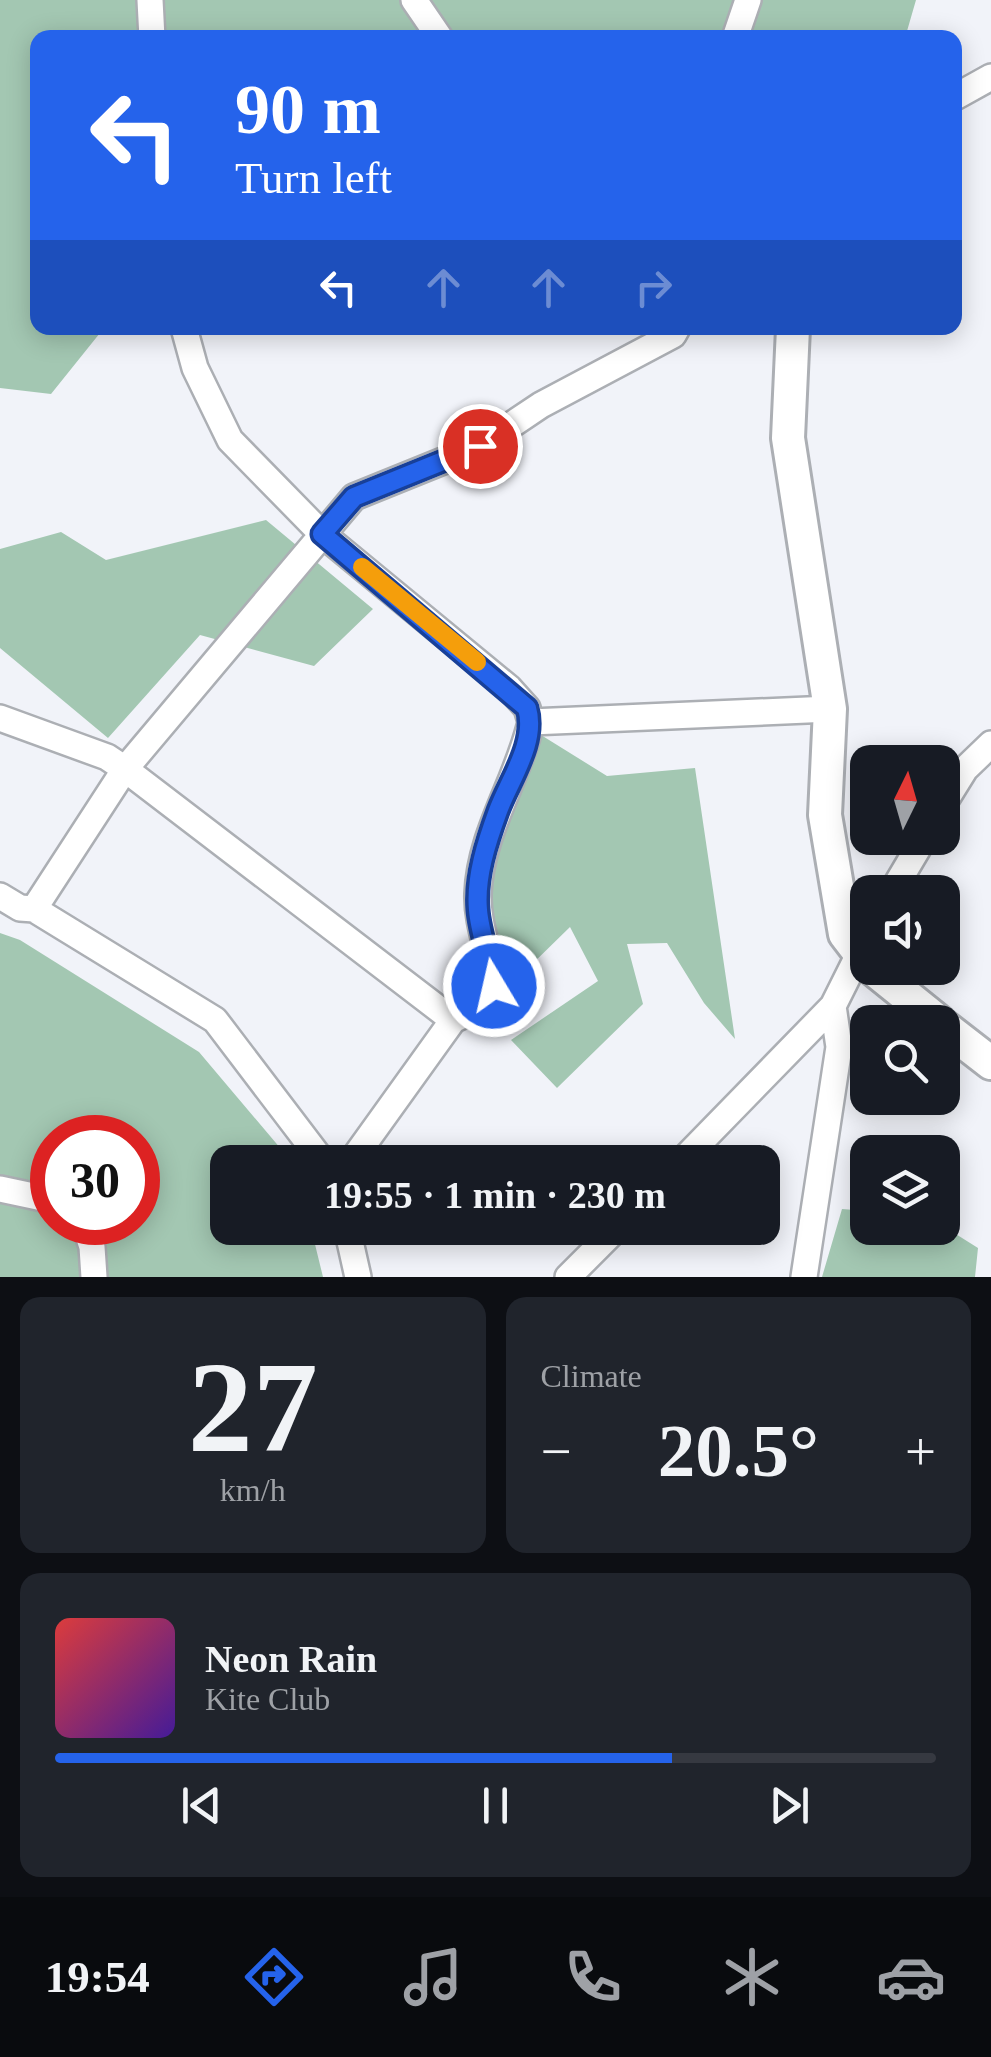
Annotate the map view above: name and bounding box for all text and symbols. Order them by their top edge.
icon: left [70,70,200,200]
text: 90 m [235,71,381,148]
text: Turn left [235,153,392,203]
icon: left [311,260,366,315]
icon: ahead [416,260,471,315]
icon: ahead [521,260,576,315]
icon: right [626,260,681,315]
pin [438,404,523,489]
icon: arrive [453,419,508,474]
north arrow [850,745,960,855]
map controls [850,745,960,1245]
button: sound [850,875,960,985]
position arrow [442,934,546,1038]
button: search [850,1005,960,1115]
speed limit sign: 30 [30,1115,160,1245]
button: layers [850,1135,960,1245]
text: 19:55 · 1 min · 230 m [324,1174,666,1216]
text: 27 [188,1335,318,1479]
text: Climate [541,1358,642,1394]
text: 20.5° [658,1409,819,1492]
text: − [541,1421,572,1482]
text: + [905,1421,936,1482]
text: km/h [220,1472,286,1508]
text: Neon Rain [205,1638,377,1680]
text: Kite Club [205,1681,330,1717]
icon: previous [174,1778,229,1833]
icon: pause [468,1778,523,1833]
icon: next [762,1778,817,1833]
icon: directions [239,1942,309,2012]
icon: music [398,1942,468,2012]
icon: phone [558,1942,628,2012]
icon: climate [717,1942,787,2012]
icon: car [876,1942,946,2012]
text: 19:54 [45,1952,150,2002]

